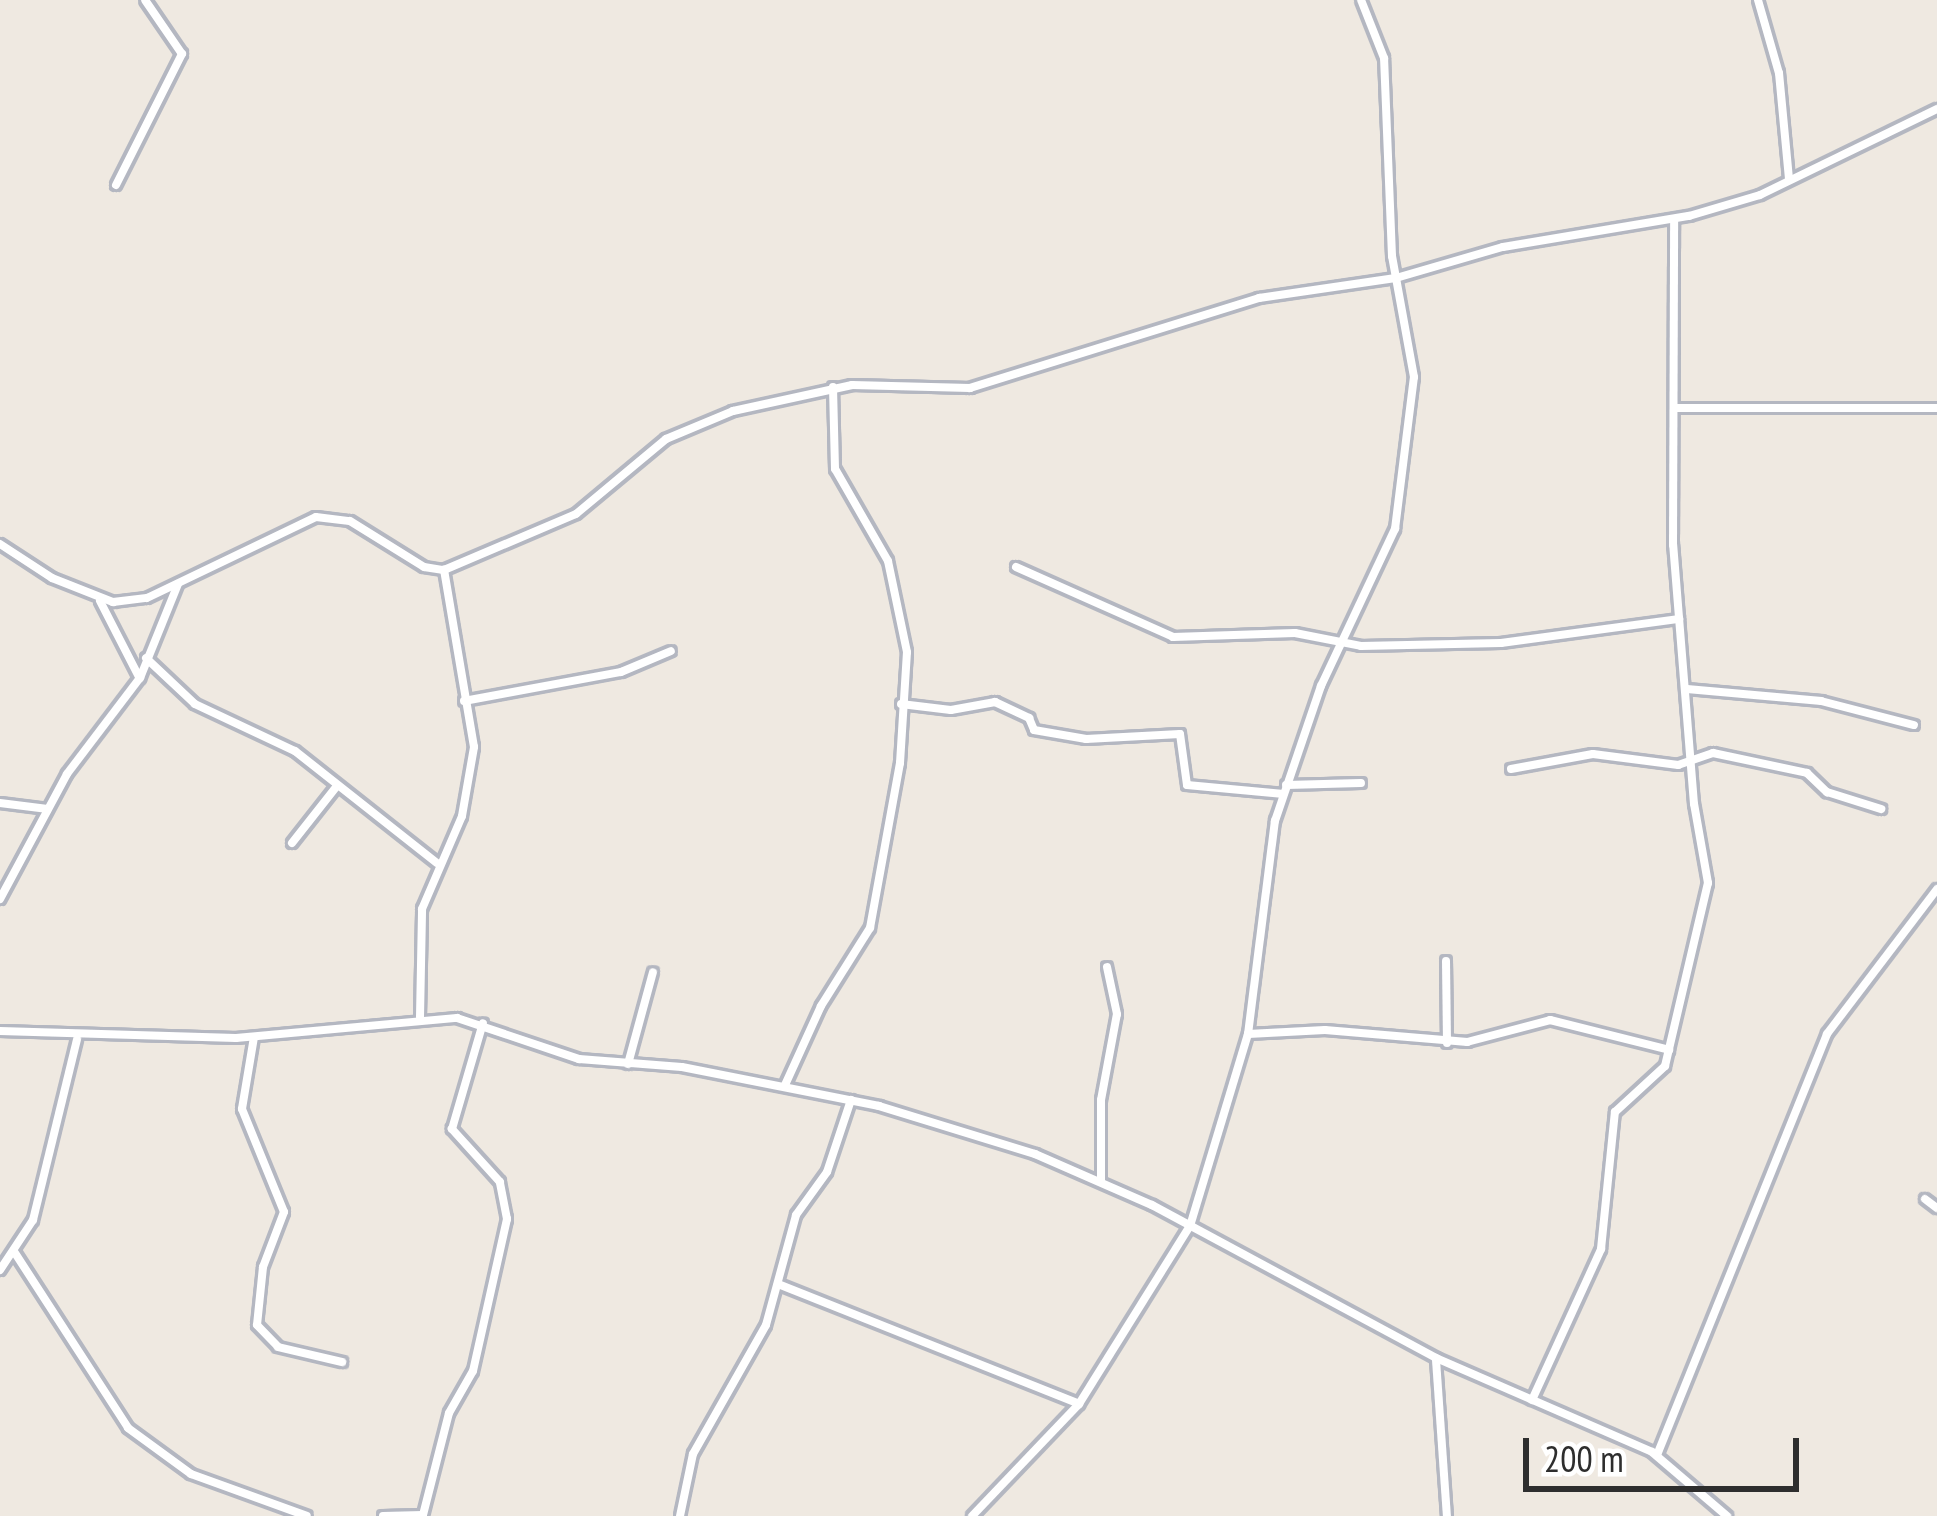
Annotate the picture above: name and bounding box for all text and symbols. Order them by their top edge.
scale bar [1529,1414,1805,1488]
text: 200 m [1544,1435,1624,1482]

